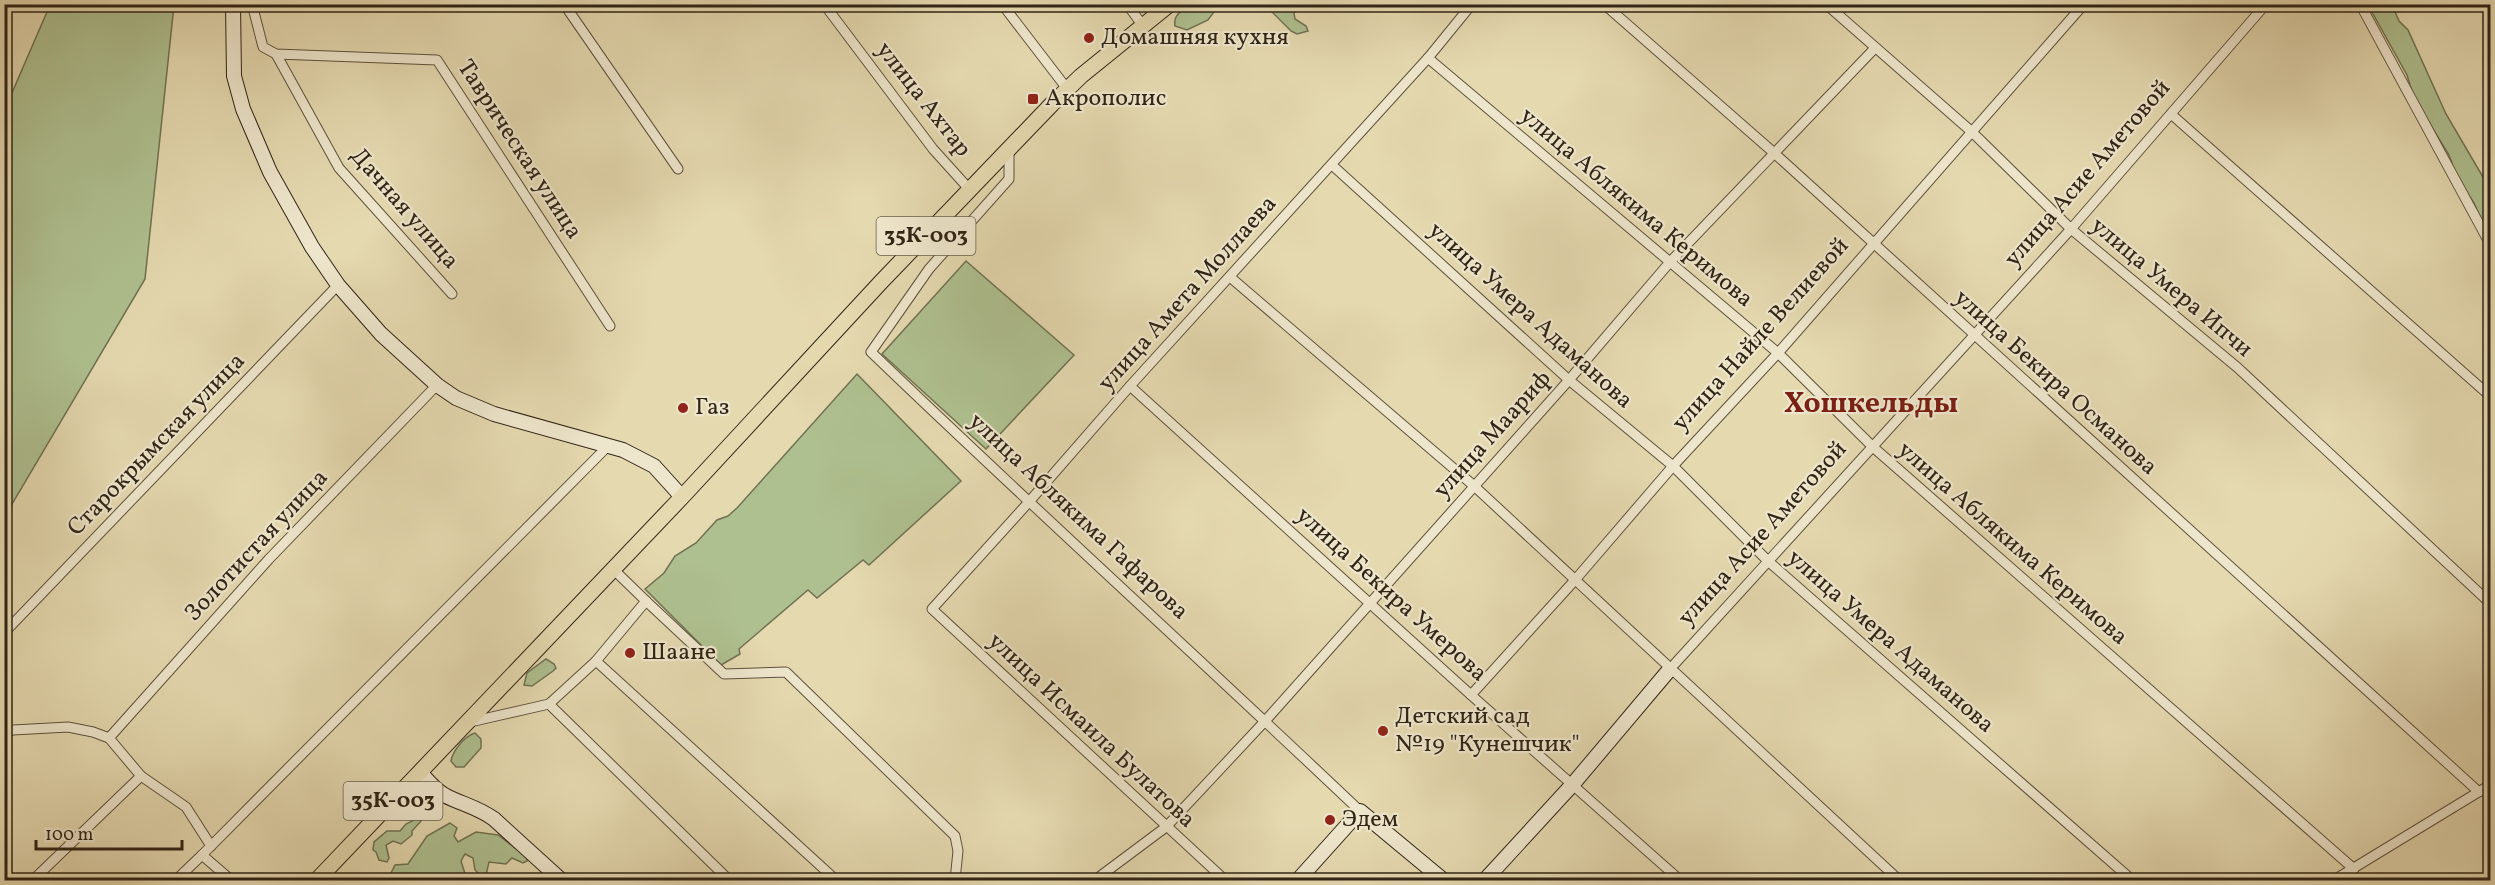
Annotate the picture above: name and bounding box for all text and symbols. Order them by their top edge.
place label: Домашняя кухня [1101,21,1289,55]
marker: Домашняя кухня [1082,31,1096,45]
street label: улица Ахтар [867,35,979,165]
street label: Таврическая улица [448,53,590,247]
street label: улица Асие Аметовой [1997,73,2179,275]
place label: Акрополис [1045,82,1166,116]
marker: Акрополис [1026,92,1040,106]
street label: улица Аблякима Керимова [1512,100,1760,316]
street label: Дачная улица [342,141,466,277]
street label: улица Амета Моллаева [1091,189,1285,399]
street label: улица Умера Ипчи [2082,210,2260,366]
street label: улица Умера Адаманова [1420,215,1640,417]
road number: 35К-003 [876,217,976,255]
street label: улица Найле Велиевой [1665,231,1857,439]
street label: улица Бекира Османова [1946,282,2164,484]
street label: Старокрымская улица [60,346,254,544]
street label: улица Маариф [1426,363,1560,507]
district label: Хошкельды [1784,383,1958,425]
place label: Газ [695,391,729,425]
marker: Газ [676,401,690,415]
street label: улица Аблякима Гафарова [960,406,1196,628]
street label: улица Асие Аметовой [1671,434,1855,634]
street label: улица Аблякима Керимова [1889,434,2135,654]
street label: Золотистая улица [177,462,337,630]
street label: улица Бекира Умерова [1288,500,1494,690]
street label: улица Умера Адаманова [1779,542,2001,742]
street label: улица Исмаила Булатова [979,625,1203,837]
place label: Шаане [642,636,716,670]
marker: Шаане [623,646,637,660]
place label: Детский сад №19 "Кунешчик" [1395,700,1580,762]
marker: Детский сад №19 "Кунешчик" [1376,724,1390,738]
road number: 35К-003 [344,782,442,820]
place label: Эдем [1342,803,1398,837]
scale bar [36,813,182,851]
marker: Эдем [1323,813,1337,827]
text: 100 m [45,823,94,848]

